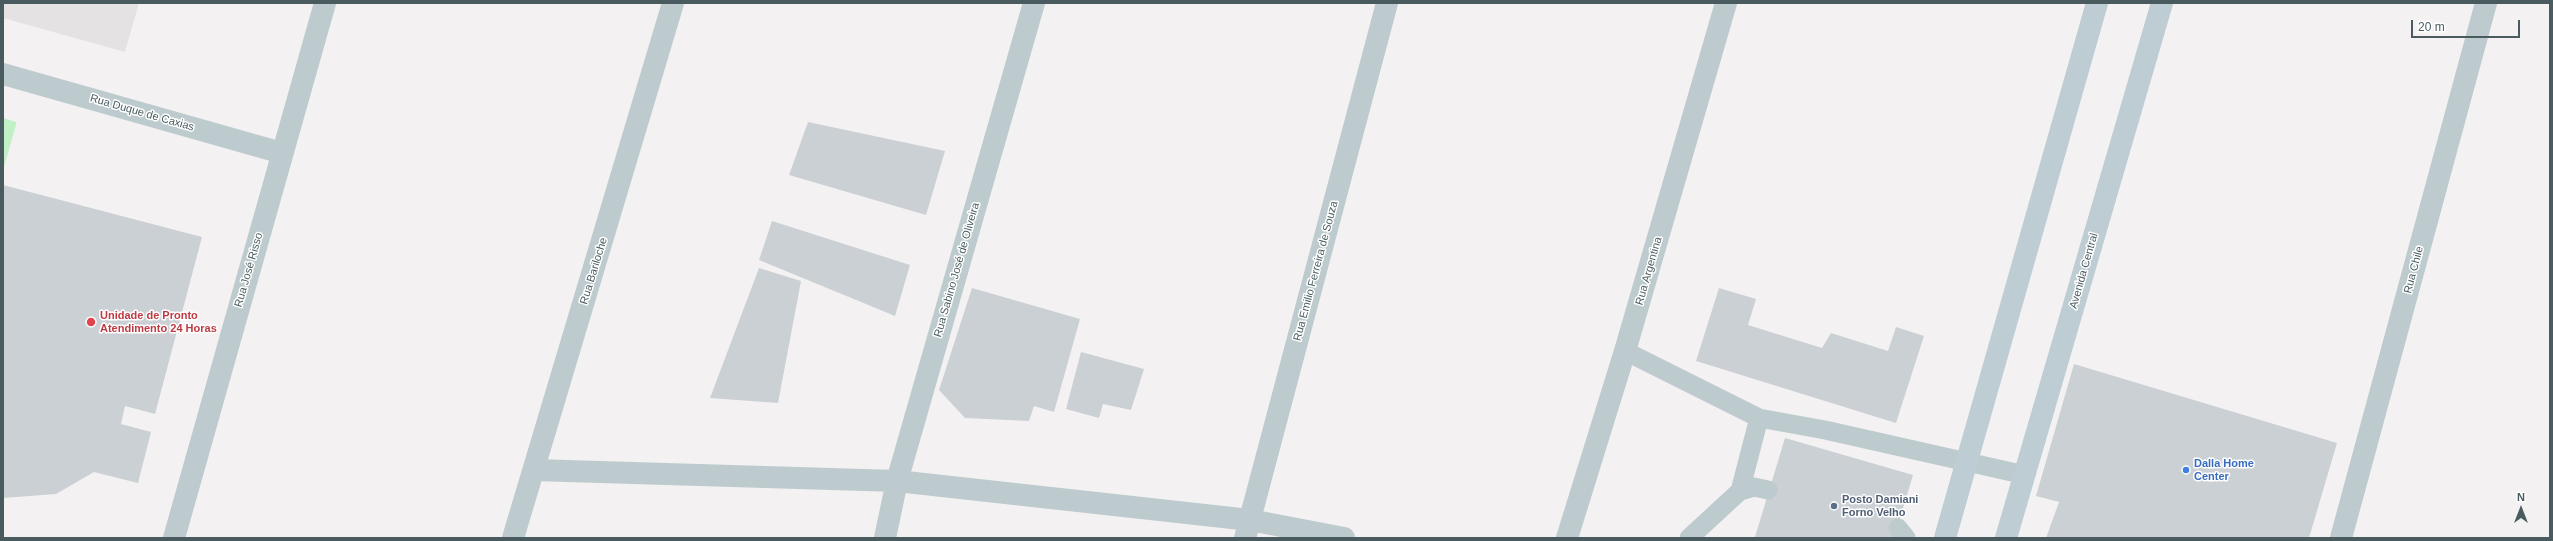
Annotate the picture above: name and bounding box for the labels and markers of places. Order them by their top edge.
place label: Unidade de Pronto Atendimento 24 Horas [100,309,217,335]
marker: Unidade de Pronto Atendimento 24 Horas [85,316,97,328]
place label: Dalla Home Center [2194,457,2254,483]
marker: Dalla Home Center [2181,465,2191,475]
place label: Posto Damiani Forno Velho [1842,493,1918,519]
marker: Posto Damiani Forno Velho [1829,501,1839,511]

